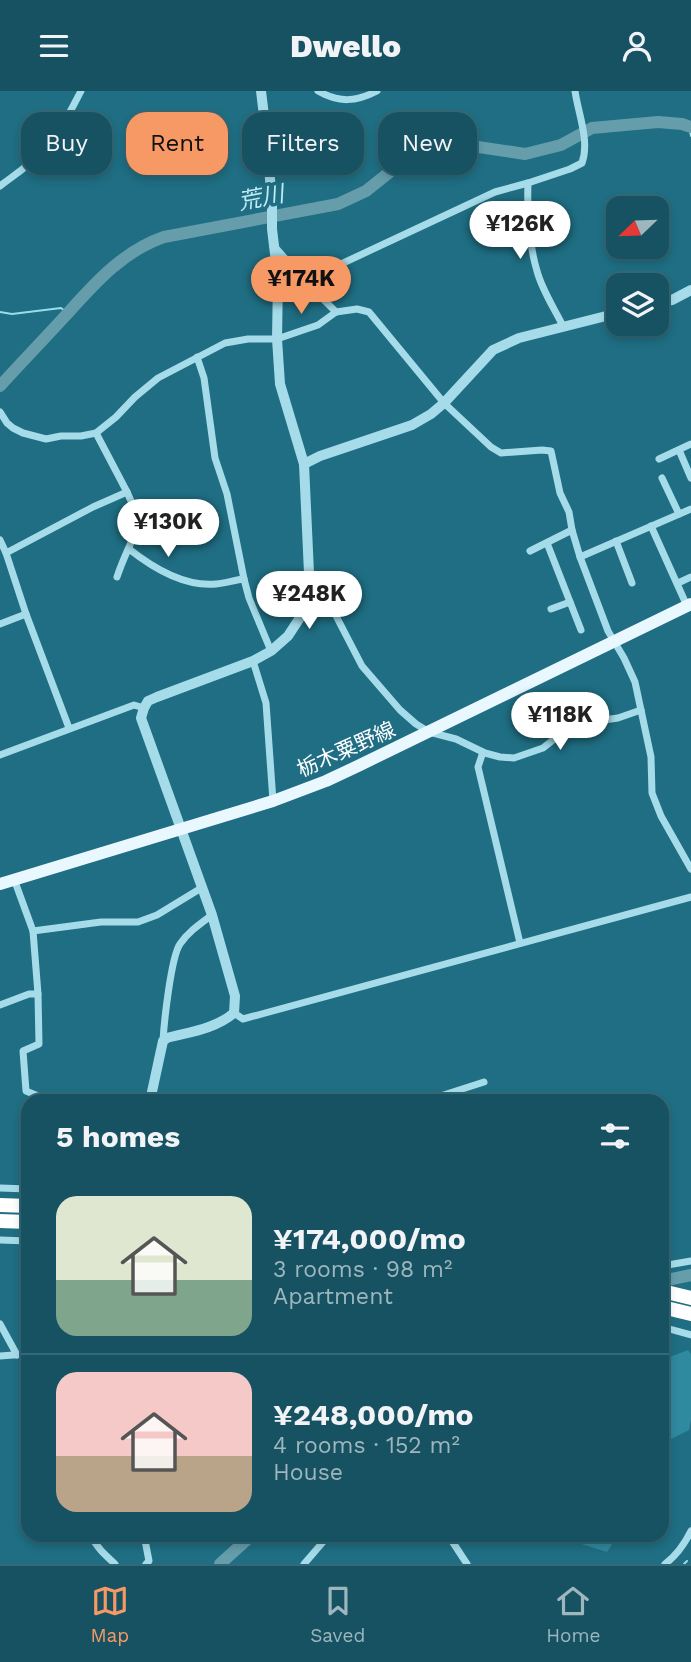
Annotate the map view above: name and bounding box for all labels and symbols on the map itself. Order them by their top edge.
water label: 荒川 [236,180,289,216]
north arrow [606,196,668,259]
pin: ¥126K [471,201,569,261]
pin: ¥174K [252,257,350,316]
pin: ¥130K [119,499,217,559]
pin: ¥248K [260,571,358,631]
pin: ¥118K [511,693,609,752]
street label: 栃木粟野線 [293,716,399,782]

